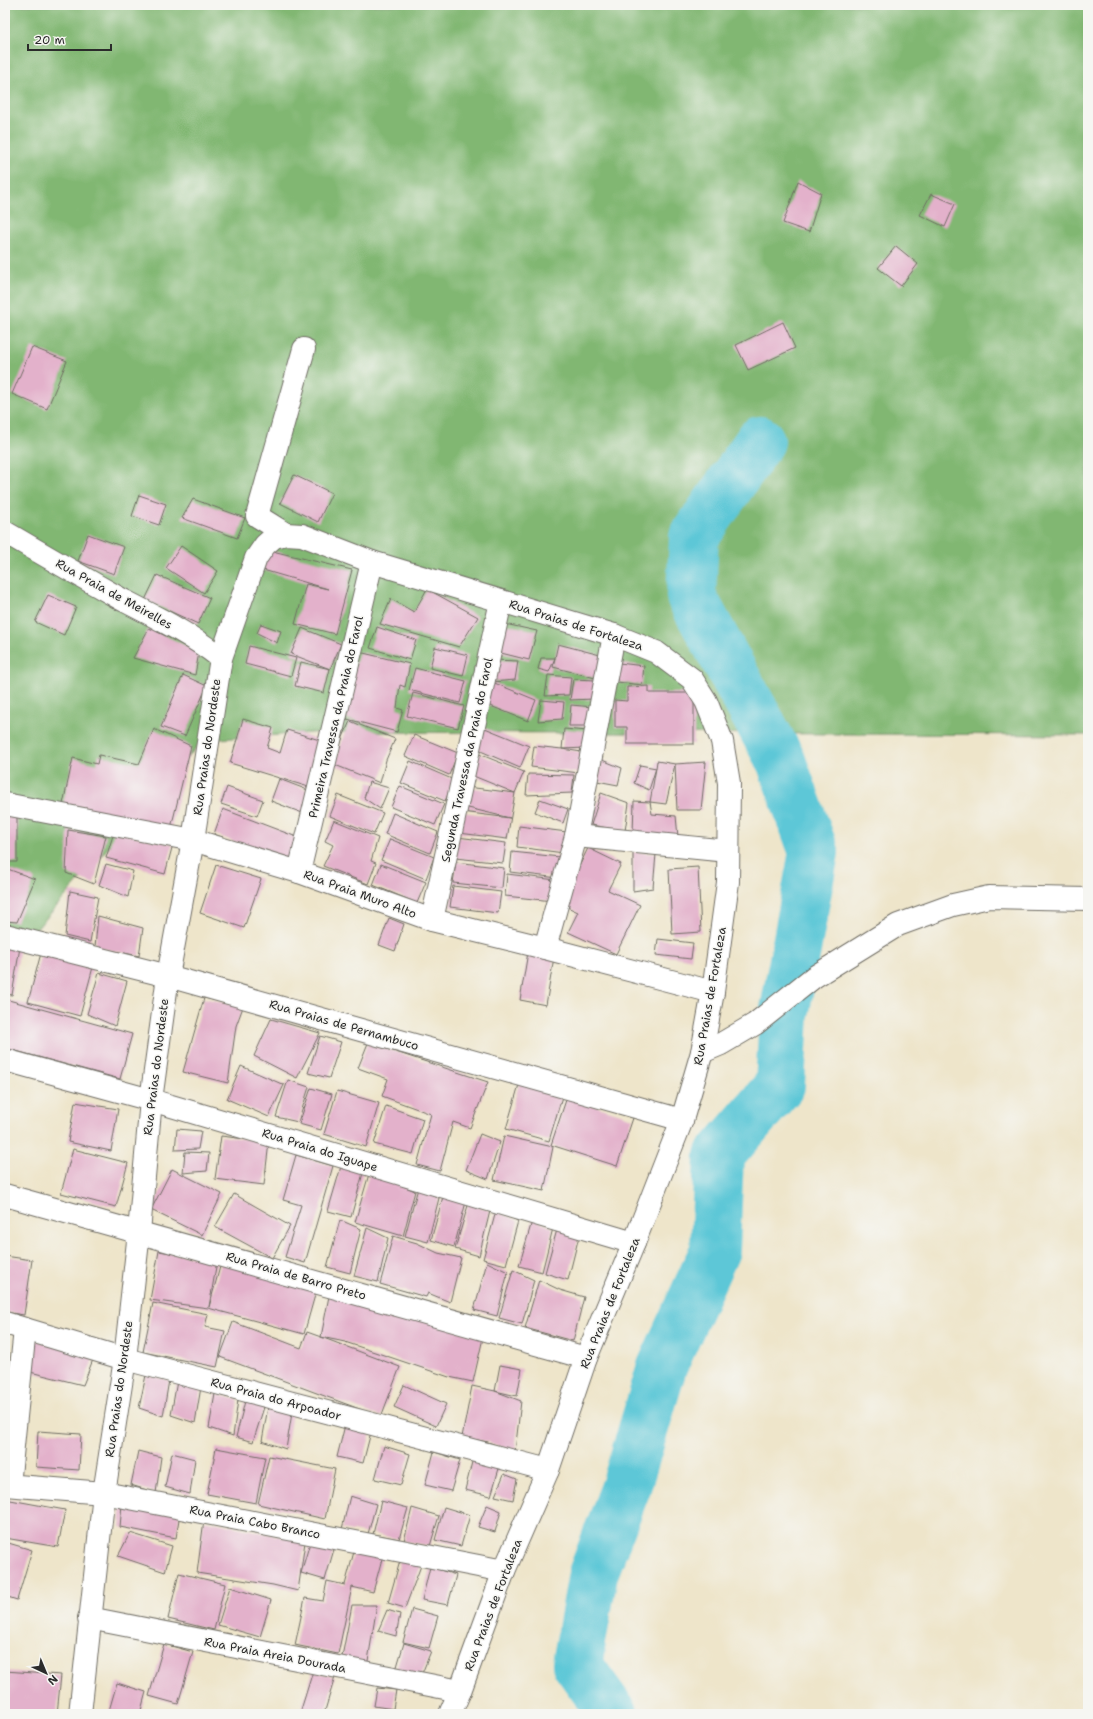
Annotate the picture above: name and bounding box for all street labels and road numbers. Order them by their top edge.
street label: Rua Praia de Meirelles [53,555,175,633]
street label: Rua Praias de Fortaleza [507,596,646,654]
street label: Primeira Travessa da Praia do Farol [305,614,367,820]
street label: Segunda Travessa da Praia do Farol [437,656,497,864]
street label: Rua Praias do Nordeste [189,677,225,816]
street label: Rua Praia Muro Alto [301,866,419,922]
street label: Rua Praias de Fortaleza [690,925,730,1066]
street label: Rua Praias de Pernambuco [267,996,421,1054]
street label: Rua Praias do Nordeste [140,997,172,1136]
street label: Rua Praia do Iguape [260,1125,380,1175]
street label: Rua Praias de Fortaleza [576,1235,644,1371]
street label: Rua Praia de Barro Preto [224,1248,368,1304]
street label: Rua Praias do Nordeste [101,1319,137,1458]
street label: Rua Praia do Arpoador [209,1374,343,1424]
street label: Rua Praia Cabo Branco [188,1501,322,1543]
street label: Rua Praias de Fortaleza [460,1536,526,1673]
street label: Rua Praia Areia Dourada [203,1633,348,1677]

